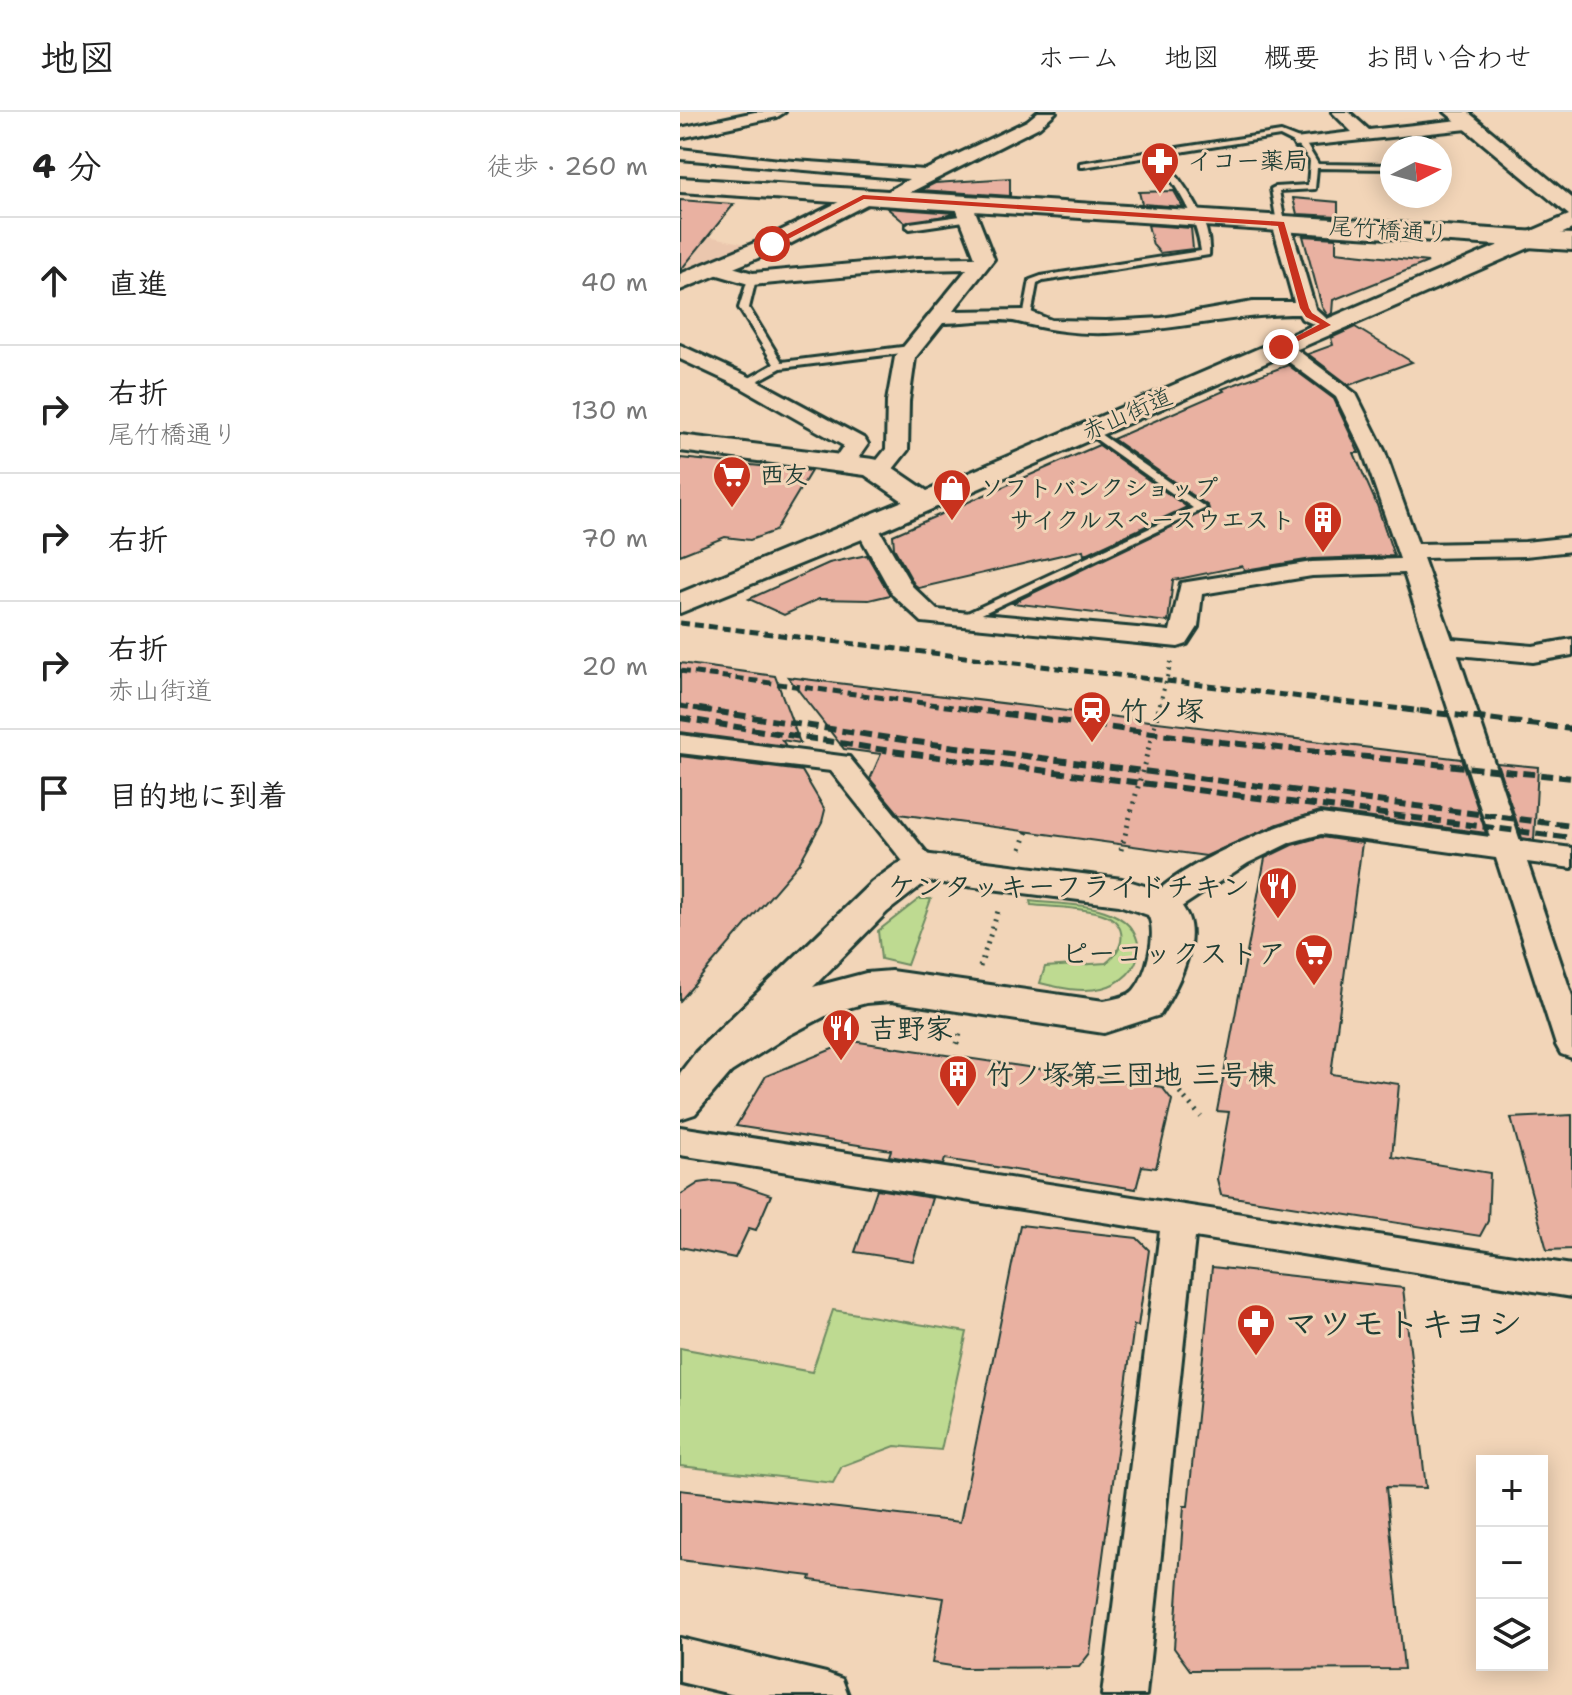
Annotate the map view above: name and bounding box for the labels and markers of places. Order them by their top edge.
pharmacy icon: イコー薬局 [1139,140,1181,195]
place label: イコー薬局 [1188,145,1308,177]
supermarket icon: 西友 [711,454,753,509]
place label: 西友 [760,459,808,491]
shop icon: ソフトバンクショップ [931,467,973,522]
place label: ソフトバンクショップ [980,472,1218,504]
building icon: サイクルスペースウエスト [1302,499,1344,554]
place label: サイクルスペースウエスト [1009,504,1295,536]
station icon: 竹ノ塚 [1071,689,1113,744]
place label: 竹ノ塚 [1120,691,1204,729]
restaurant icon: ケンタッキーフライドチキン [1257,865,1299,920]
place label: ケンタッキーフライドチキン [888,867,1250,905]
supermarket icon: ピーコックストア [1293,932,1335,987]
place label: ピーコックストア [1061,934,1286,972]
restaurant icon: 吉野家 [820,1007,862,1062]
place label: 吉野家 [869,1009,953,1047]
building icon: 竹ノ塚第三団地 三号棟 [937,1053,979,1108]
place label: 竹ノ塚第三団地 三号棟 [986,1055,1276,1093]
place label: マツモトキヨシ [1284,1300,1522,1346]
pharmacy icon: マツモトキヨシ [1235,1302,1277,1357]

